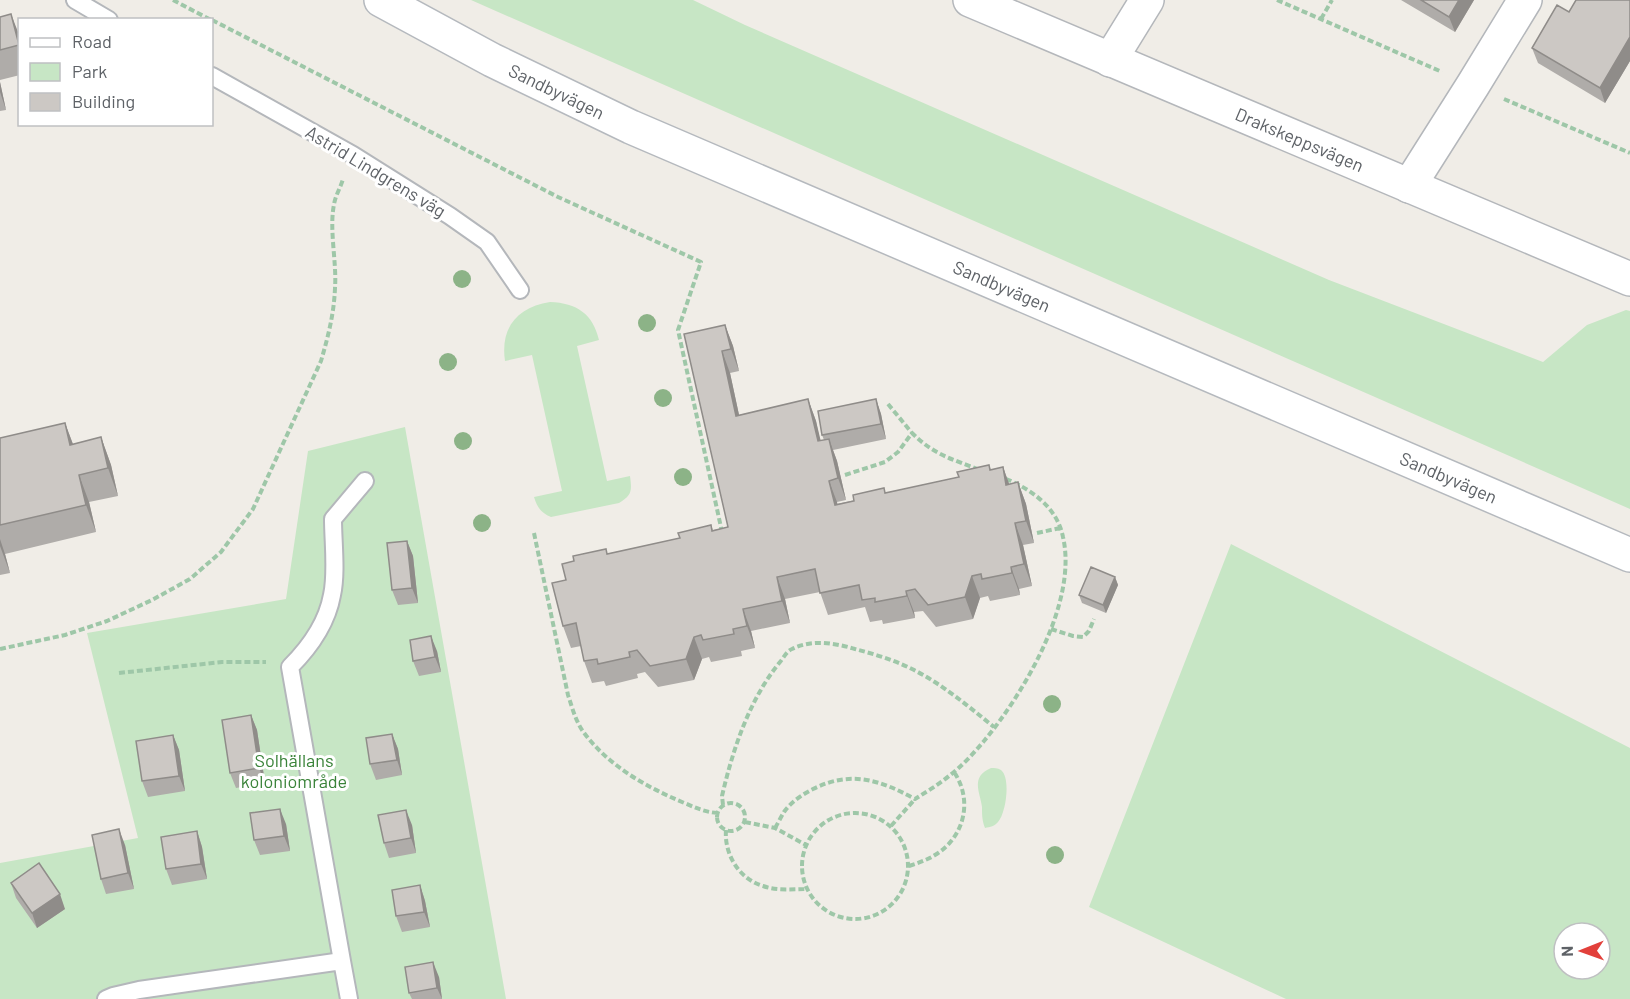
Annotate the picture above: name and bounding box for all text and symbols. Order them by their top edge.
legend [18,18,213,126]
text: Road [72,30,112,52]
street label: Sandbyvägen [505,59,608,124]
text: Park [72,60,107,82]
text: Building [72,90,135,112]
street label: Drakskeppsvägen [1232,103,1367,176]
street label: Astrid Lindgrens väg [302,120,450,222]
street label: Sandbyvägen [950,255,1054,316]
street label: Sandbyvägen [1397,447,1501,508]
park label: Solhällans koloniområde [241,749,347,792]
north arrow [1552,921,1612,981]
text: N [1557,946,1576,957]

